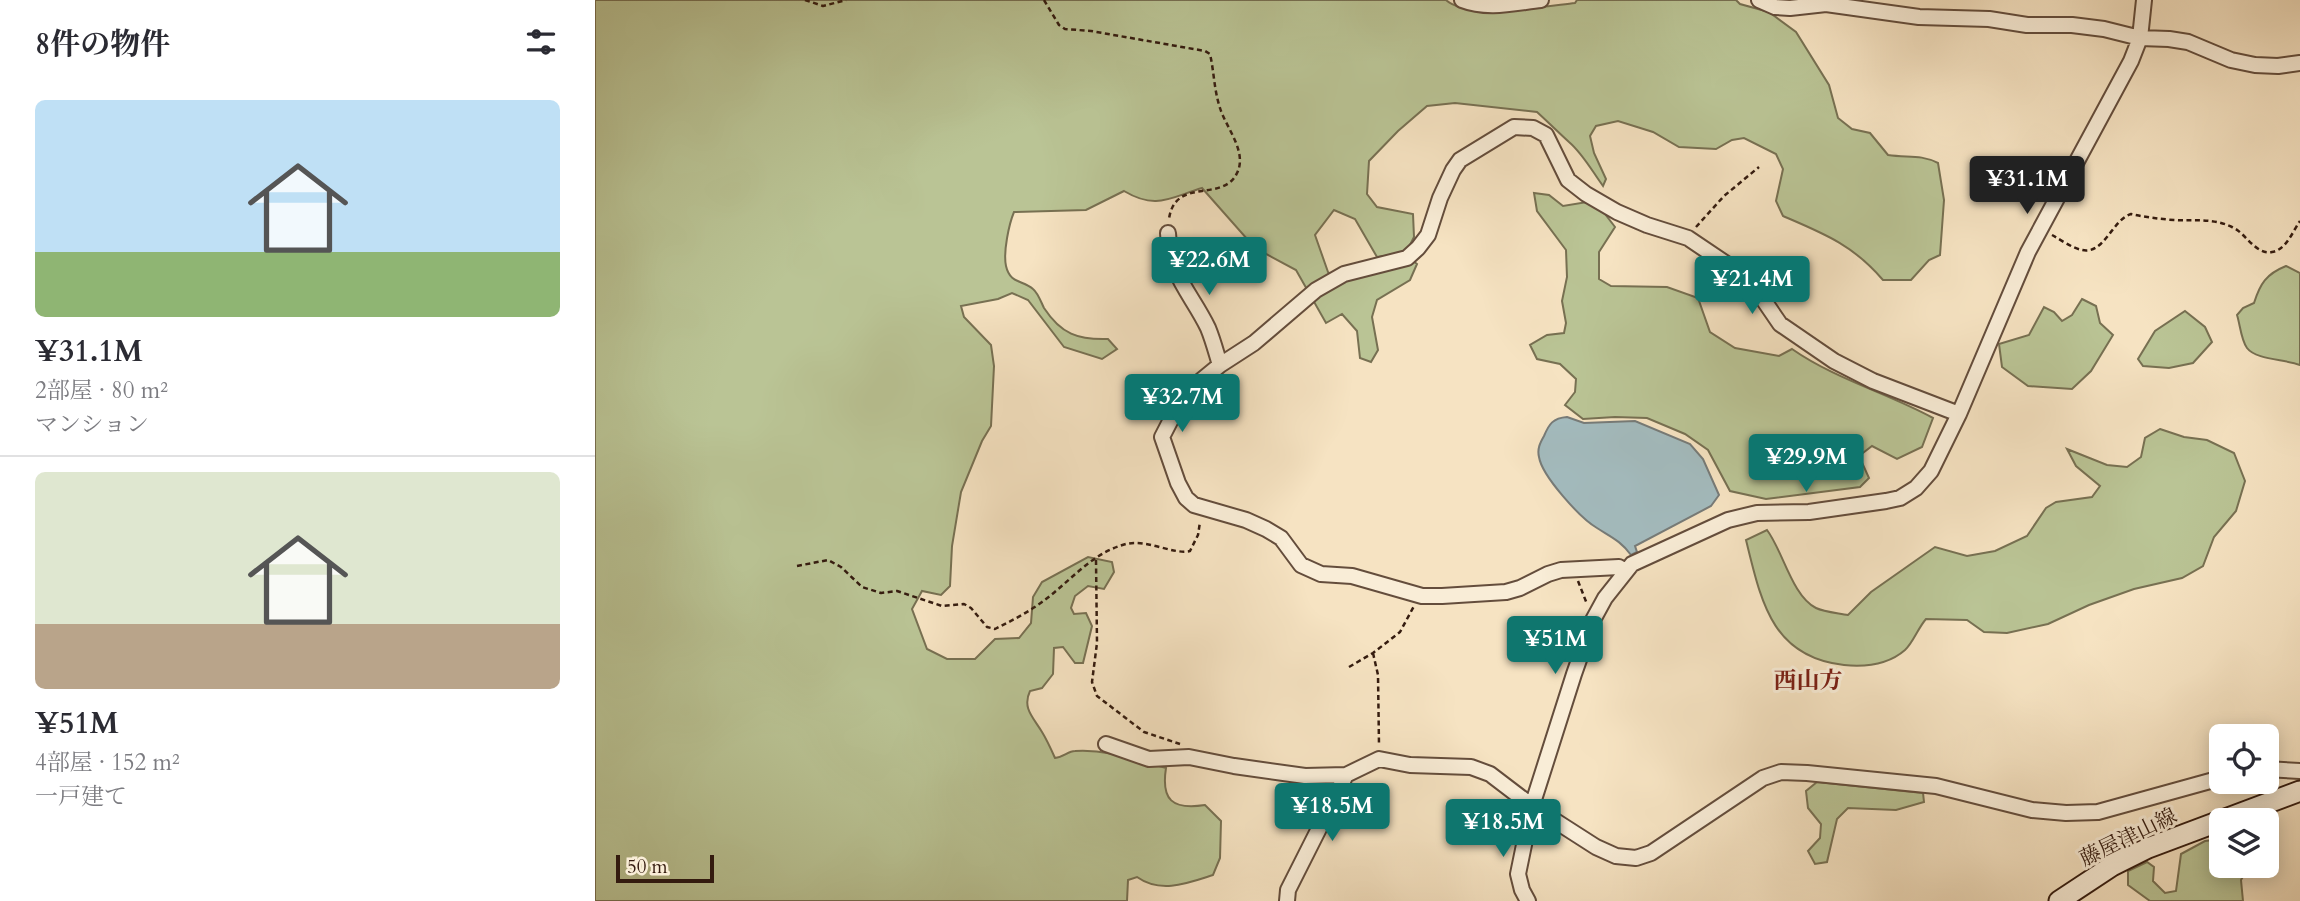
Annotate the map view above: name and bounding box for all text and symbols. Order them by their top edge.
icon: filters [522,23,560,61]
text: 8件の物件 [35,24,170,65]
icon: home [235,145,361,271]
pin: ¥31.1M [1970,156,2084,216]
text: ¥31.1M [1986,163,2068,194]
pin: ¥22.6M [1152,238,1266,297]
text: ¥22.6M [1168,244,1250,275]
pin: ¥21.4M [1695,256,1809,316]
text: ¥21.4M [1711,263,1793,294]
text: ¥31.1M [35,331,143,372]
pin: ¥32.7M [1125,374,1239,434]
text: 2部屋 · 80 m² [35,375,168,406]
text: ¥32.7M [1141,381,1223,412]
text: マンション [35,409,149,440]
pin: ¥29.9M [1749,434,1863,494]
text: ¥29.9M [1765,441,1847,472]
icon: home [235,517,361,643]
pin: ¥51M [1514,616,1596,676]
text: ¥51M [1523,623,1587,654]
district label: 西山方 [1774,665,1843,696]
text: ¥51M [35,703,119,744]
map controls [2209,724,2279,878]
button: locate [2209,724,2279,794]
text: 4部屋 · 152 m² [35,747,180,778]
text: 一戸建て [35,781,127,812]
pin: ¥18.5M [1275,784,1389,843]
text: ¥18.5M [1291,790,1373,821]
pin: ¥18.5M [1446,800,1560,859]
street label: 藤屋津山線 [2075,801,2182,873]
text: ¥18.5M [1462,806,1544,837]
button: layers [2209,808,2279,878]
scale bar [616,852,714,884]
text: 50 m [627,854,668,880]

